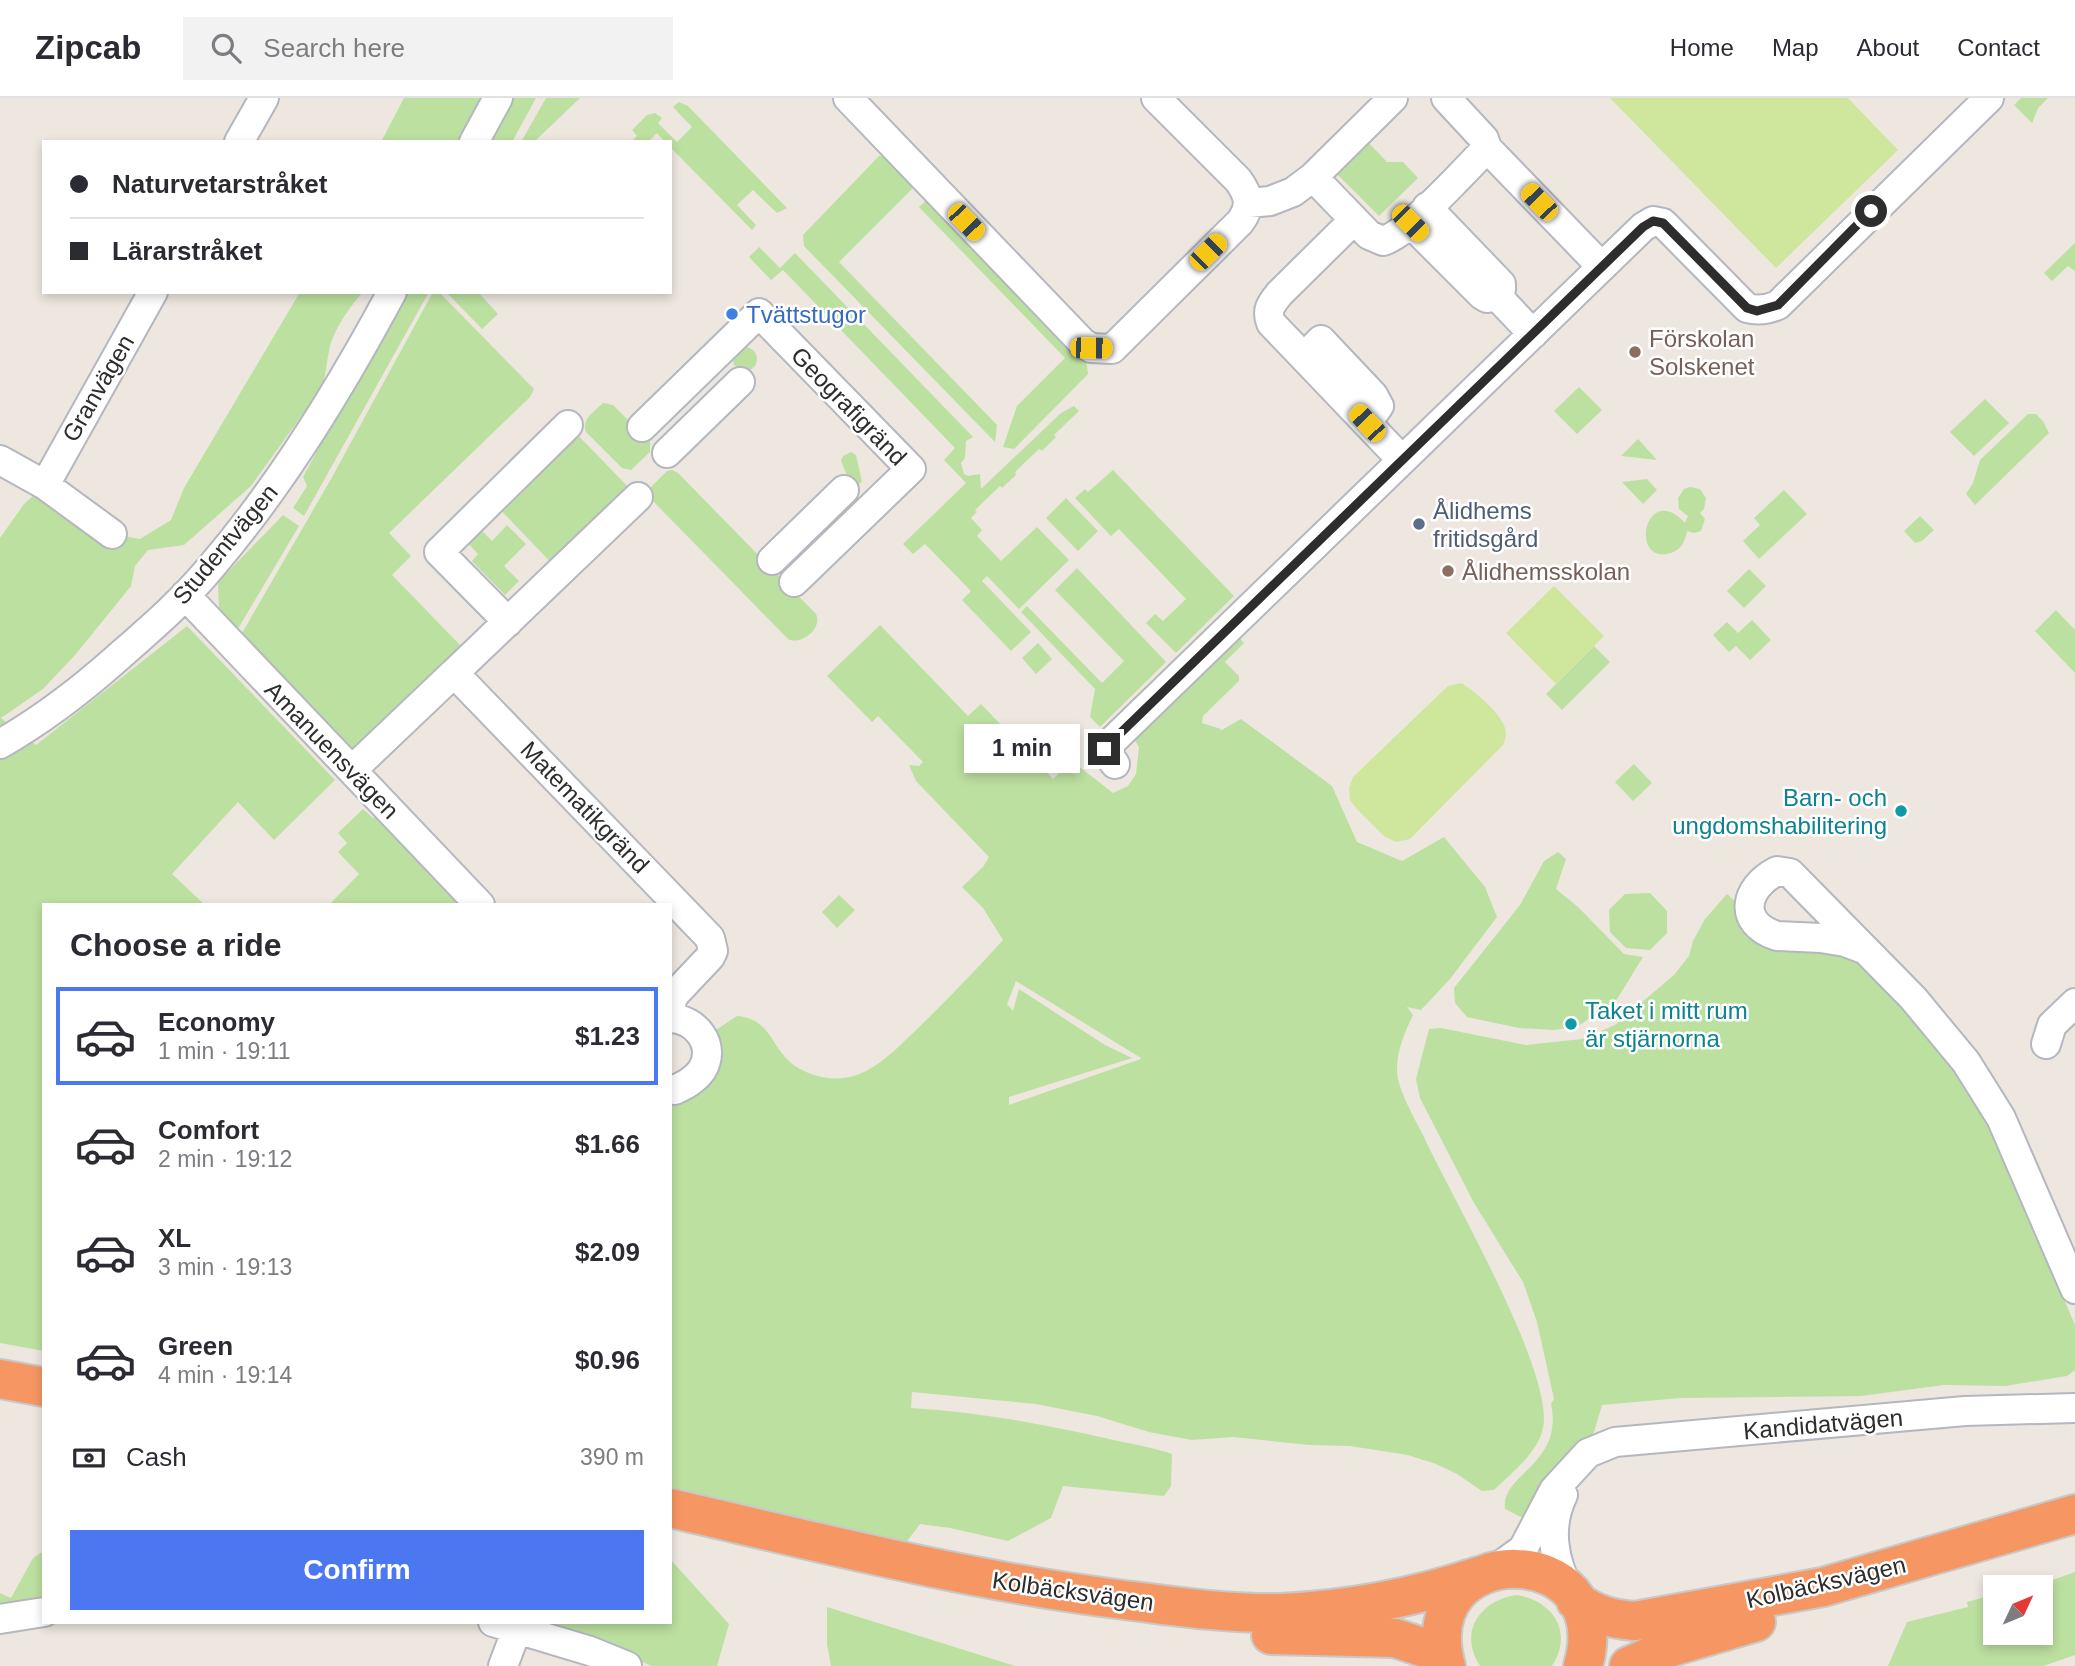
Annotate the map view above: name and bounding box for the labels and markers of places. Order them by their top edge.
place label: Tvättstugor [746,301,866,328]
marker: Tvättstugor [724,306,740,322]
place label: Förskolan Solskenet [1649,325,1755,380]
marker: Förskolan Solskenet [1627,344,1643,360]
place label: Ålidhems fritidsgård [1433,497,1538,552]
marker: Ålidhems fritidsgård [1411,516,1427,532]
place label: Ålidhemsskolan [1462,558,1630,585]
marker: Ålidhemsskolan [1440,563,1456,579]
place label: Barn- och ungdomshabilitering [1672,784,1887,839]
marker: Barn- och ungdomshabilitering [1893,803,1909,819]
place label: Taket i mitt rum är stjärnorna [1585,997,1748,1052]
marker: Taket i mitt rum är stjärnorna [1563,1016,1579,1032]

